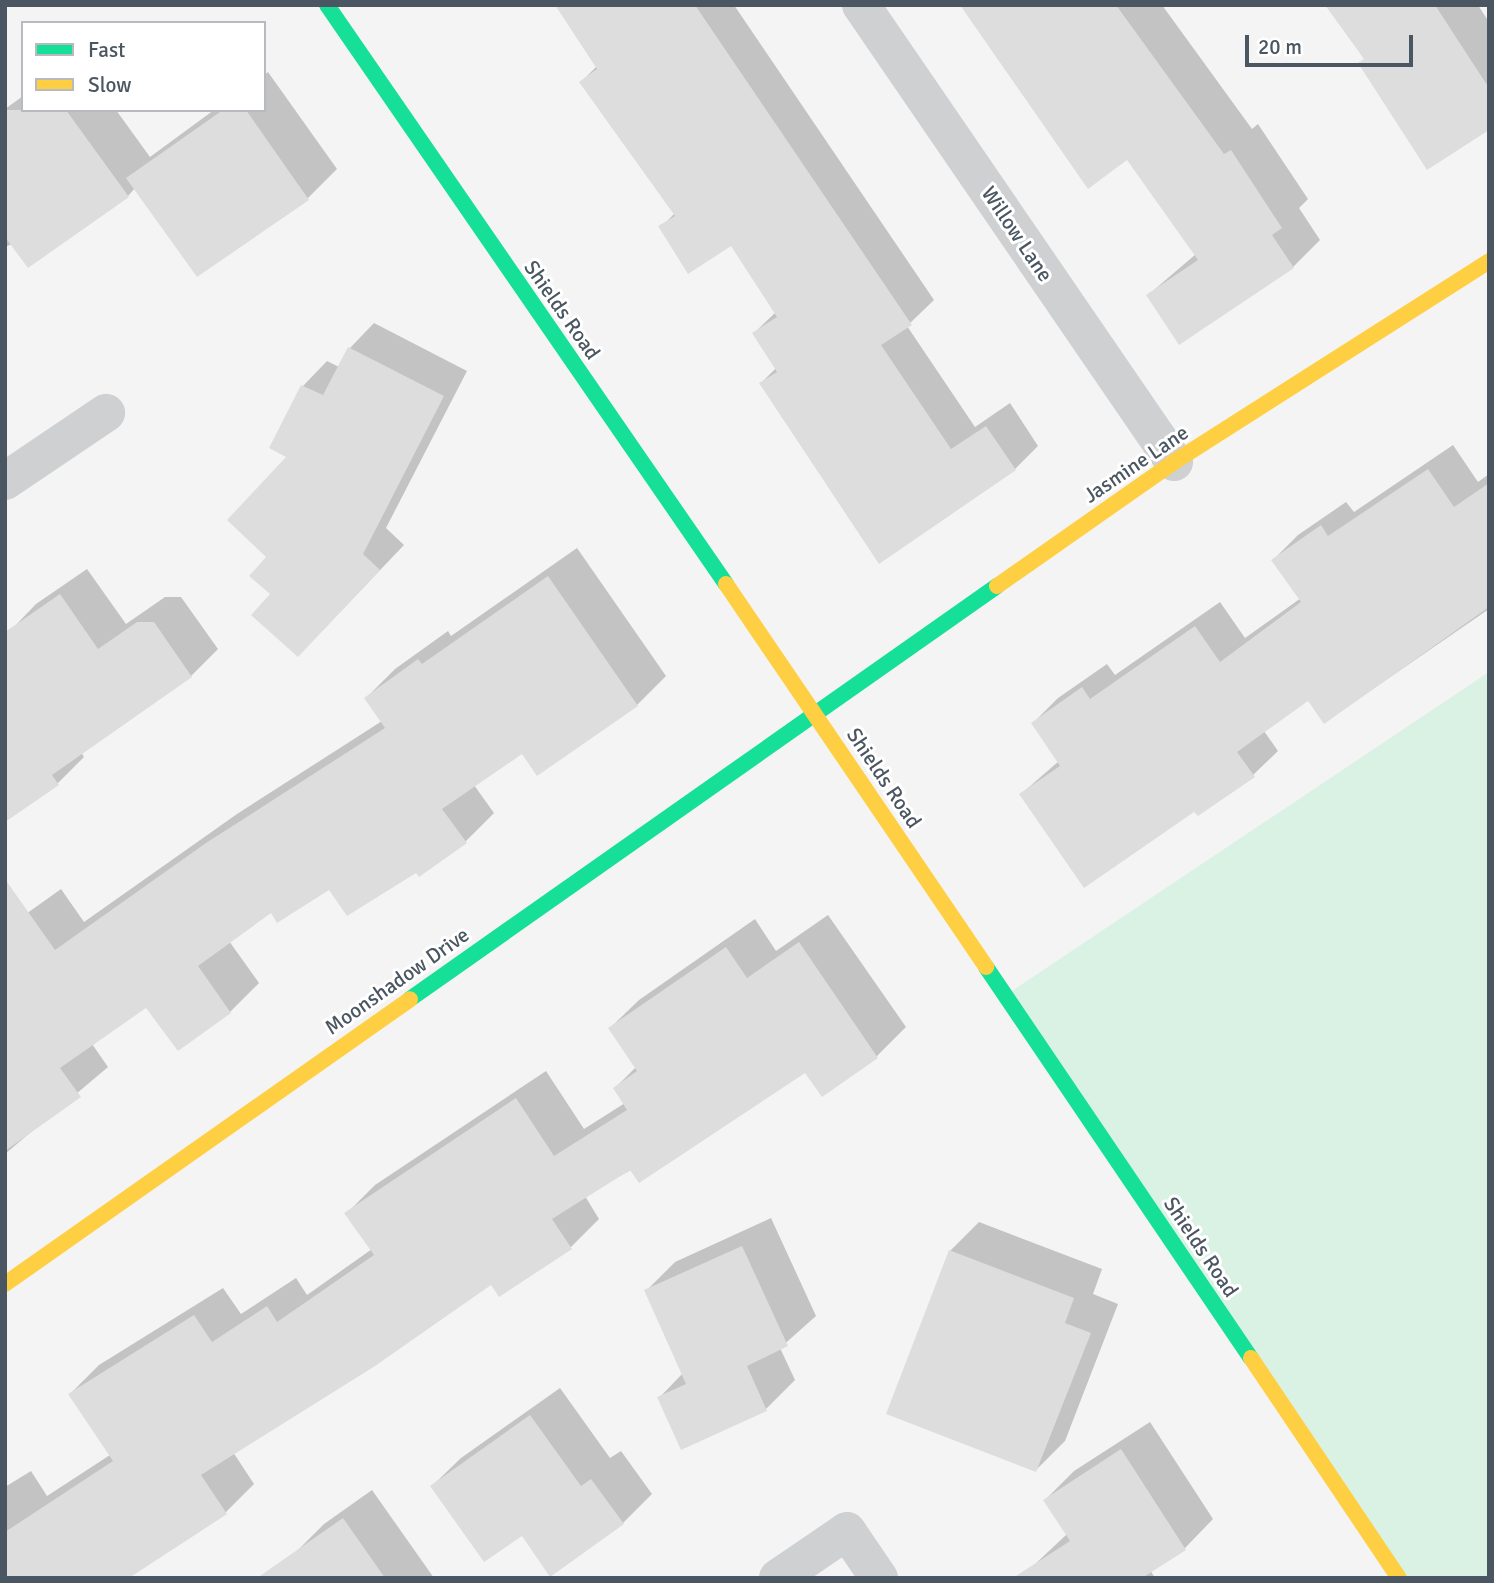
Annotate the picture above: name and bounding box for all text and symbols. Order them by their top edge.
legend [21,21,266,112]
scale bar [1249,21,1417,65]
text: 20 m [1258,34,1302,60]
text: Fast [88,37,125,63]
text: Slow [88,72,132,98]
street label: Willow Lane [976,182,1058,286]
street label: Shields Road [519,256,605,364]
street label: Jasmine Lane [1079,420,1193,508]
street label: Shields Road [841,723,927,833]
street label: Moonshadow Drive [320,922,474,1040]
street label: Shields Road [1158,1192,1244,1302]

